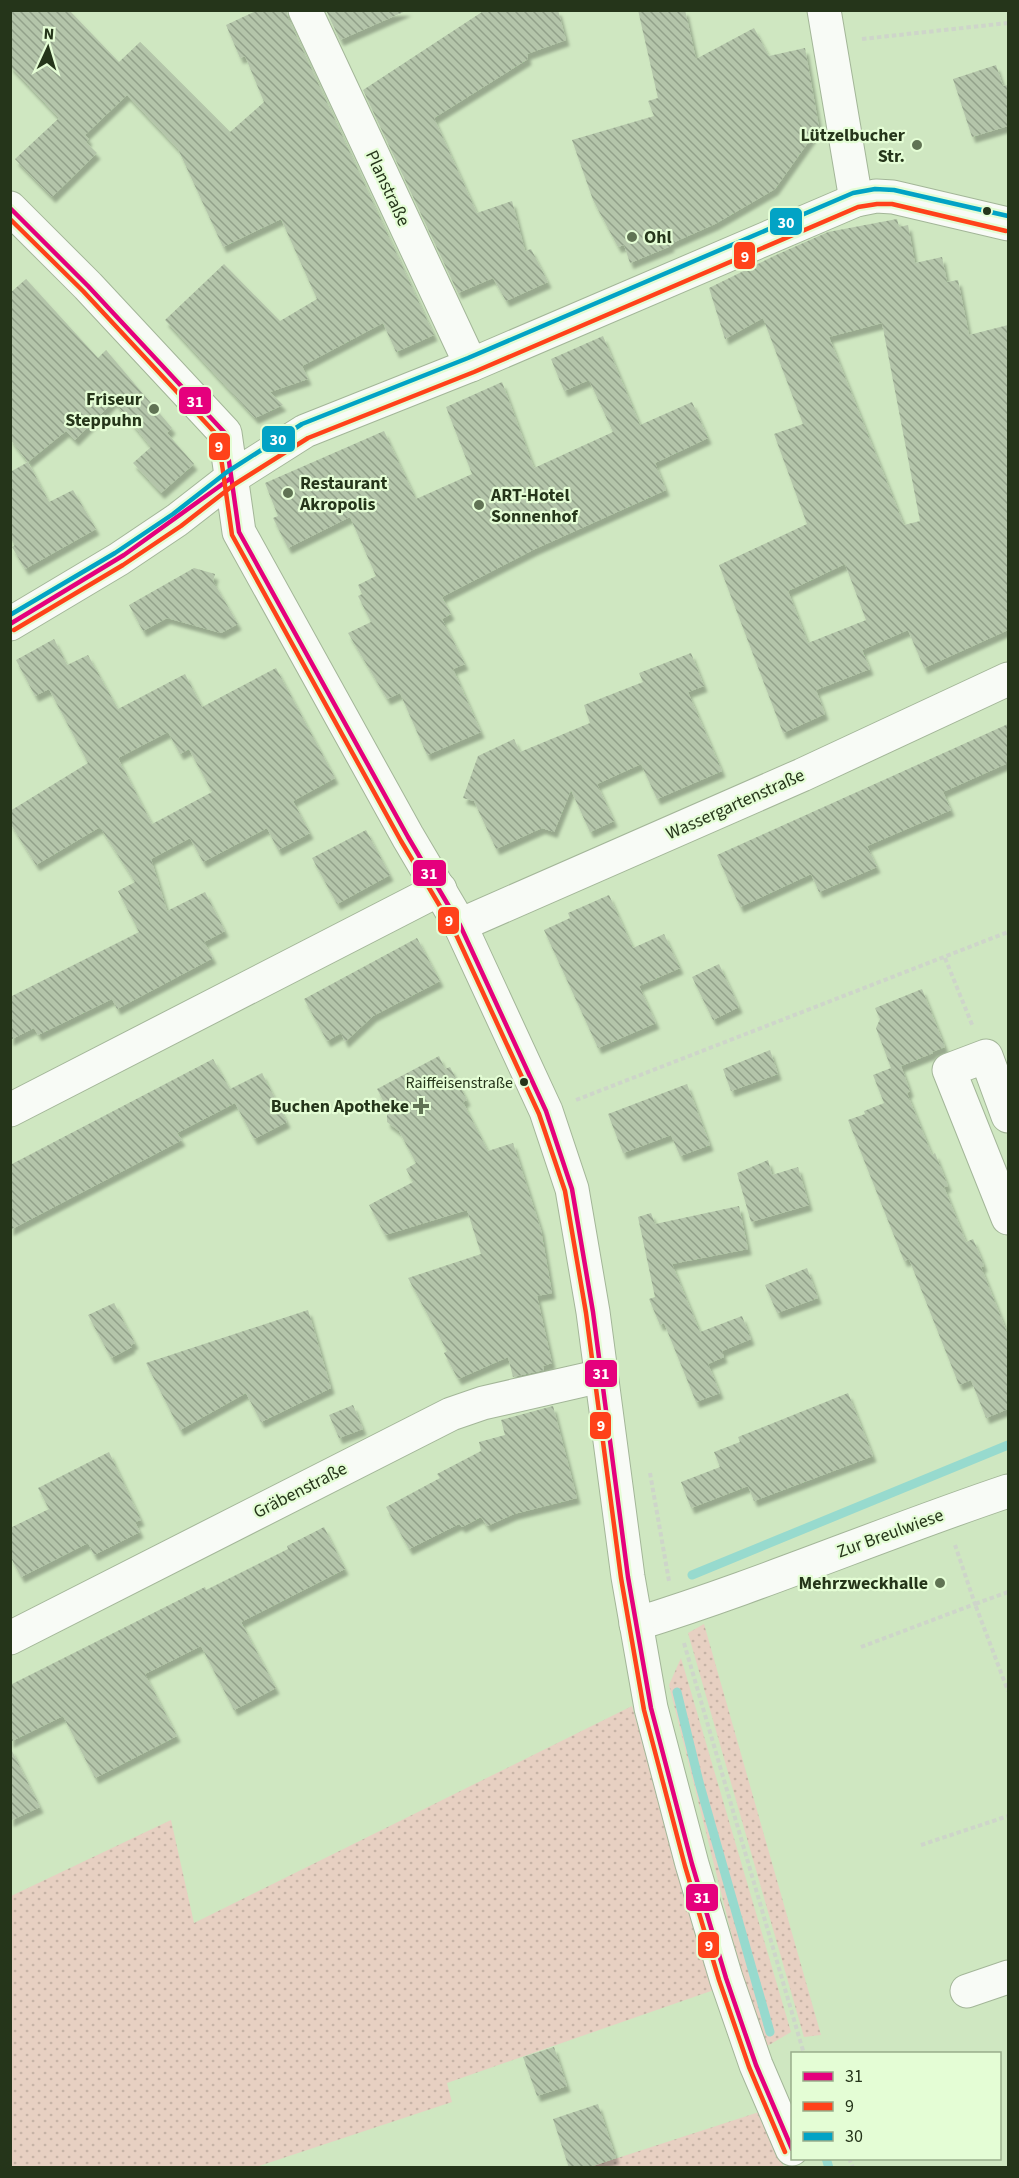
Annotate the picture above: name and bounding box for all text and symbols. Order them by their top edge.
north arrow [18,18,78,78]
text: N [43,23,55,45]
place label: Lützelbucher Str. [800,123,906,169]
marker: Lützelbucher Str. [910,138,924,152]
street label: Planstraße [359,146,416,230]
unlabelled marker [981,205,993,217]
line badge: 30 [769,207,803,236]
text: 30 [778,212,794,234]
place label: Ohl [644,225,672,250]
marker: Ohl [625,230,639,244]
line badge: 9 [733,241,756,270]
text: 9 [741,246,749,268]
line badge: 31 [178,386,212,415]
place label: Friseur Steppuhn [65,387,143,433]
text: 31 [187,391,203,413]
marker: Friseur Steppuhn [147,402,161,416]
line badge: 30 [261,425,296,453]
text: 30 [270,429,286,451]
line badge: 9 [208,432,231,461]
text: 9 [215,436,223,458]
place label: Restaurant Akropolis [299,471,387,517]
place label: ART-Hotel Sonnenhof [490,483,578,529]
marker: Restaurant Akropolis [281,486,295,500]
marker: ART-Hotel Sonnenhof [472,498,486,512]
street label: Wassergartenstraße [662,763,808,846]
line badge: 31 [412,859,447,887]
text: 31 [421,863,437,885]
line badge: 9 [437,906,460,935]
text: 9 [445,910,453,932]
place label: Raiffeisenstraße [405,1072,513,1094]
marker: Raiffeisenstraße [518,1076,530,1088]
place label: Buchen Apotheke [271,1094,409,1119]
marker: Buchen Apotheke [414,1099,428,1113]
line badge: 31 [584,1359,618,1388]
text: 31 [593,1363,609,1385]
line badge: 9 [589,1411,612,1440]
text: 9 [597,1415,605,1437]
street label: Gräbenstraße [249,1456,351,1525]
street label: Zur Breulwiese [833,1503,947,1564]
place label: Mehrzweckhalle [799,1571,928,1596]
marker: Mehrzweckhalle [933,1576,947,1590]
line badge: 31 [685,1883,719,1912]
text: 31 [694,1887,710,1909]
line badge: 9 [697,1931,720,1959]
text: 9 [705,1935,713,1957]
legend [791,2052,1001,2160]
text: 31 [845,2064,863,2089]
text: 9 [845,2094,854,2119]
text: 30 [845,2124,863,2149]

